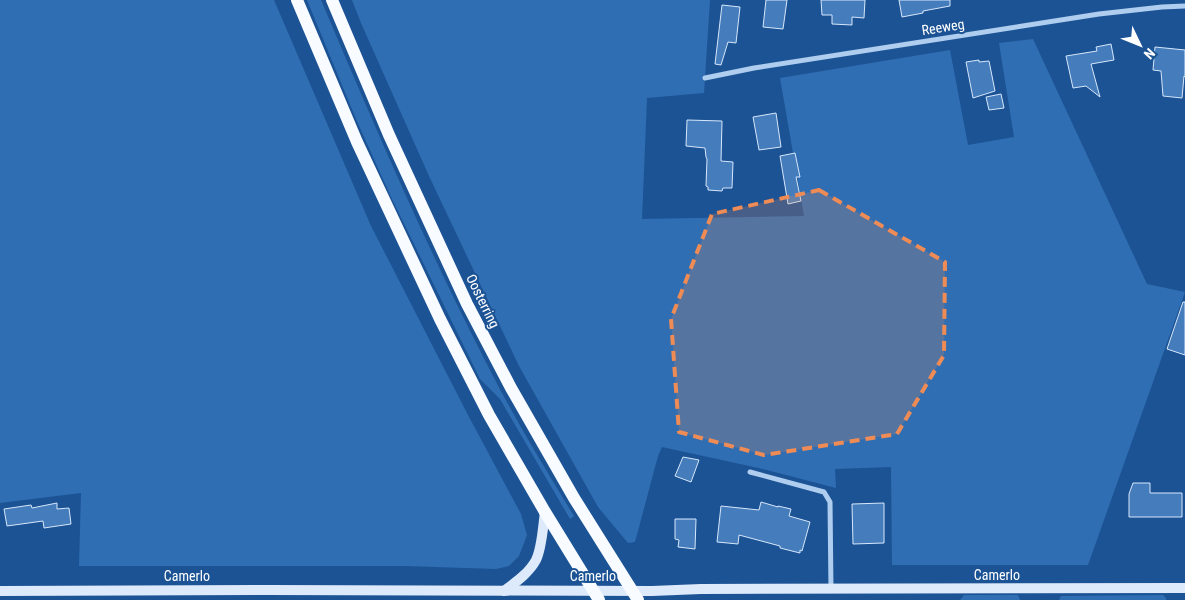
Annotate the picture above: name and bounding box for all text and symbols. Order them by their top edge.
street label: Reeweg [920,16,966,38]
north arrow [1115,20,1165,70]
text: N [1141,45,1158,62]
street label: Oosterring [463,271,503,331]
street label: Camerlo [974,567,1020,583]
street label: Camerlo [164,568,210,584]
street label: Camerlo [570,568,616,584]

